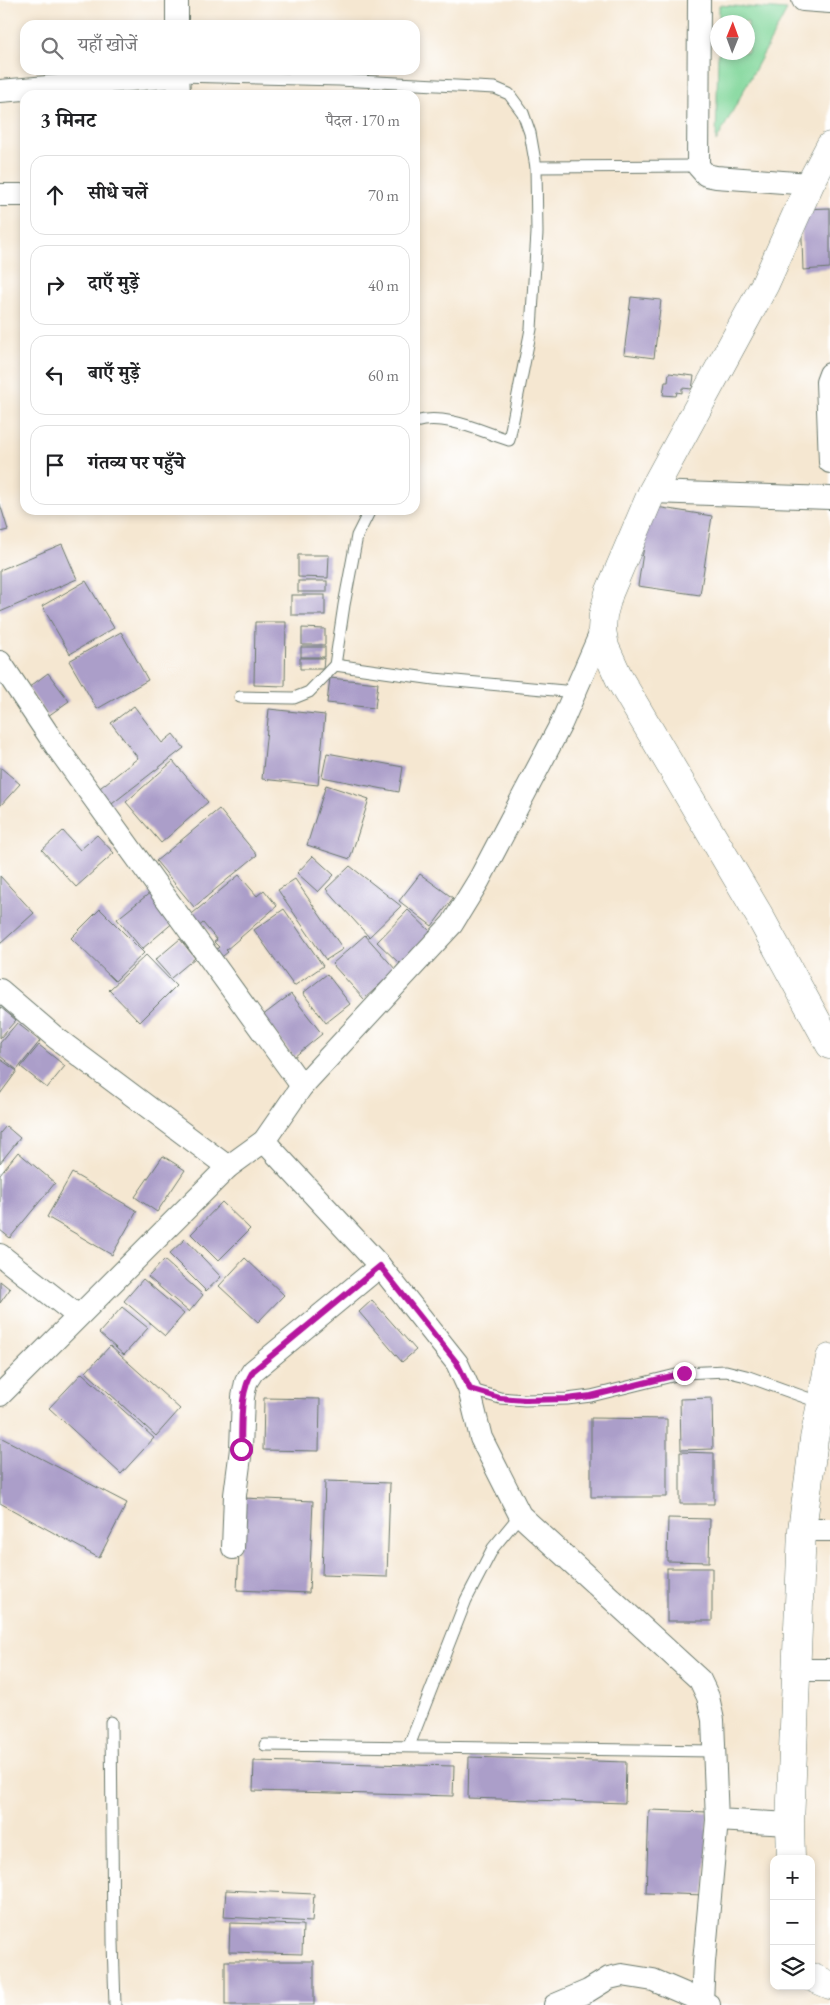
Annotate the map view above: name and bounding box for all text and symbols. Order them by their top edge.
north arrow [710,15,755,60]
search box [20,20,420,75]
text: यहाँ खोजें [78,32,137,57]
icon: search [38,34,66,62]
text: 3 मिनट [40,106,96,133]
text: पैदल · 170 m [326,110,400,131]
text: सीधे चलें [88,180,148,205]
icon: ahead [41,181,69,209]
text: 70 m [368,185,399,206]
text: दाएँ मुड़ें [88,270,139,295]
icon: right [41,271,69,299]
text: 40 m [368,275,399,296]
text: बाएँ मुड़ें [88,360,140,385]
icon: left [41,361,69,389]
text: 60 m [368,365,399,386]
text: गंतव्य पर पहुँचे [88,450,185,475]
icon: arrive [41,451,69,479]
route end [673,1362,696,1385]
route start [230,1438,253,1461]
map controls [770,1855,815,1990]
button: + [770,1855,815,1900]
button: − [770,1900,815,1945]
button: layers [770,1945,815,1990]

